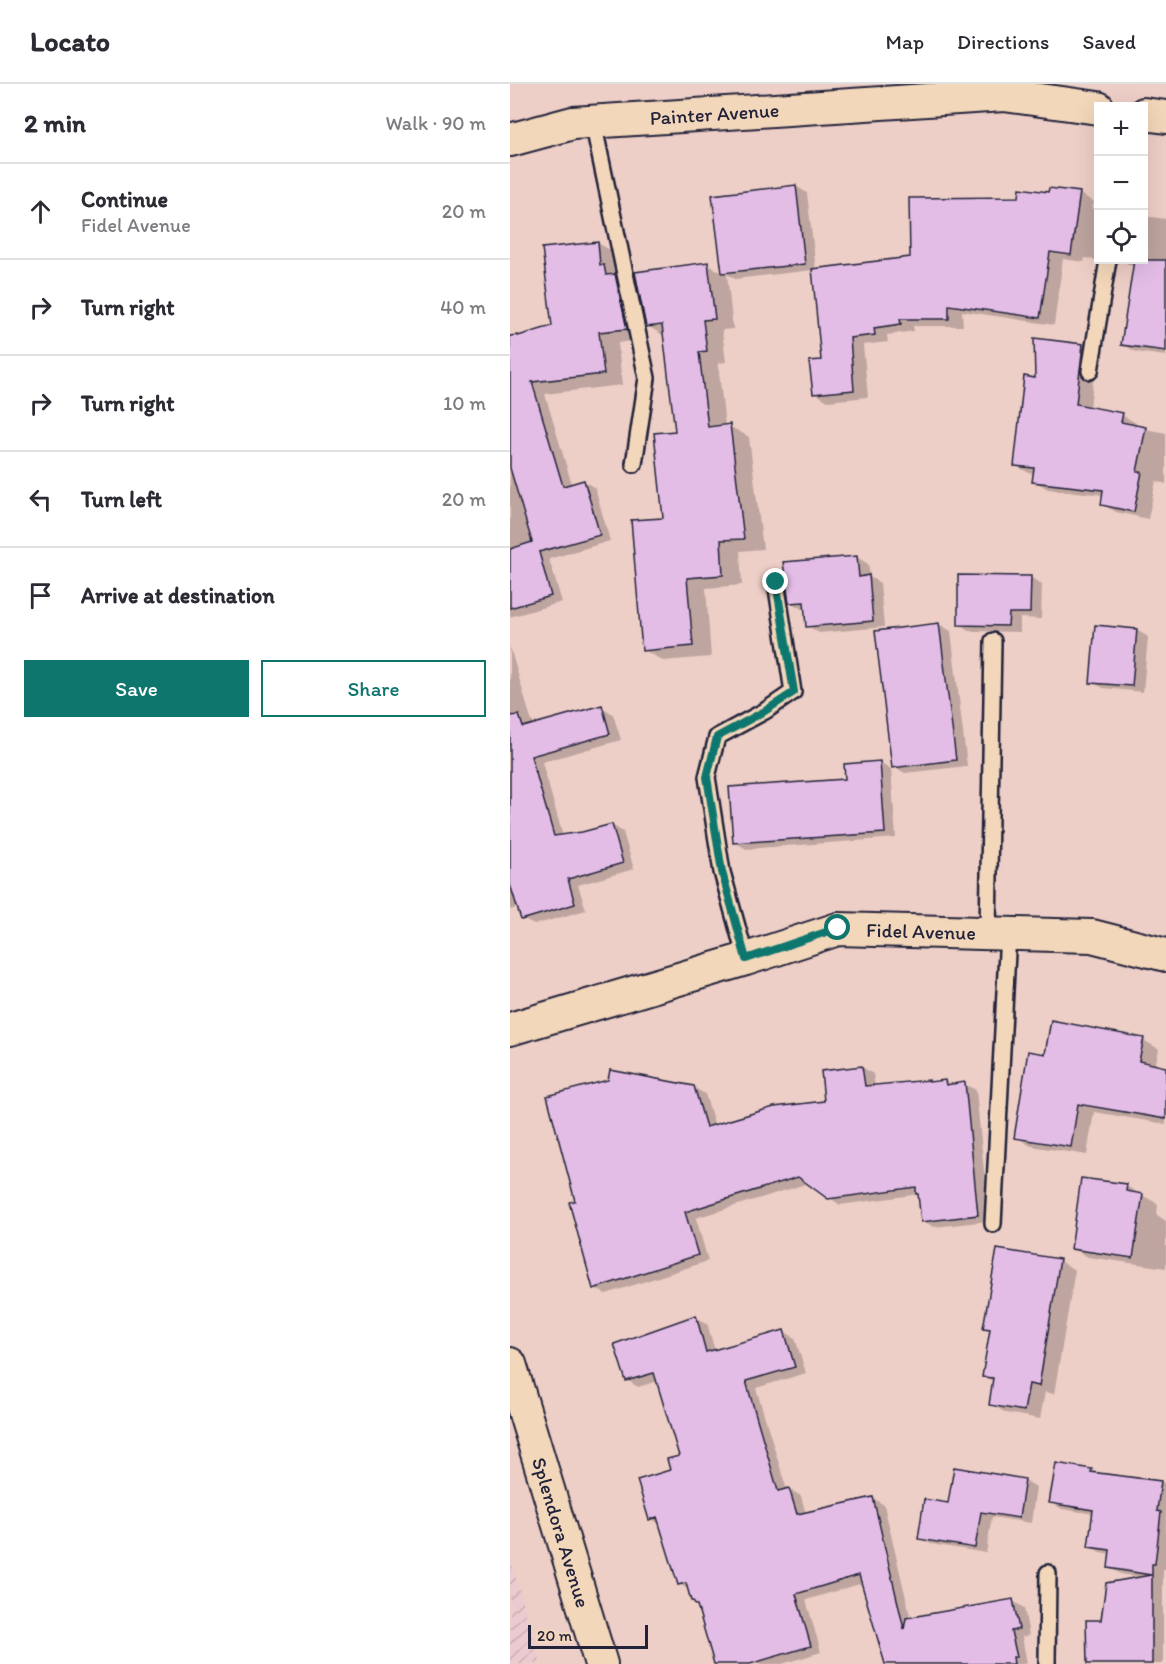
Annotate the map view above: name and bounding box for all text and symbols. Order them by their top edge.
text: Locato [30,24,110,58]
text: Map [886,29,924,54]
text: Directions [957,29,1049,54]
text: Saved [1082,29,1136,54]
street label: Painter Avenue [649,98,780,130]
map controls [1094,102,1148,264]
button: + [1094,102,1148,156]
text: 2 min [24,107,86,139]
text: Walk · 90 m [385,111,486,135]
button: − [1094,156,1148,210]
text: Continue [81,186,168,213]
icon: ahead [24,195,57,228]
text: 20 m [442,199,486,223]
button: locate [1094,210,1148,264]
text: Fidel Avenue [81,213,191,237]
icon: right [24,291,57,324]
text: Turn right [81,294,175,321]
text: 40 m [440,295,486,319]
icon: right [24,387,57,420]
text: Turn right [81,390,175,417]
text: 10 m [443,391,486,415]
icon: left [24,483,57,516]
text: Turn left [81,486,162,513]
text: 20 m [442,487,486,511]
route end [762,568,788,594]
icon: arrive [24,579,57,612]
text: Arrive at destination [81,582,275,609]
button: Save [24,660,249,717]
button: Share [261,660,486,717]
route start [824,914,850,940]
street label: Fidel Avenue [866,918,976,945]
street label: Splendora Avenue [527,1455,595,1610]
scale bar [528,1622,648,1650]
text: 20 m [537,1626,572,1645]

